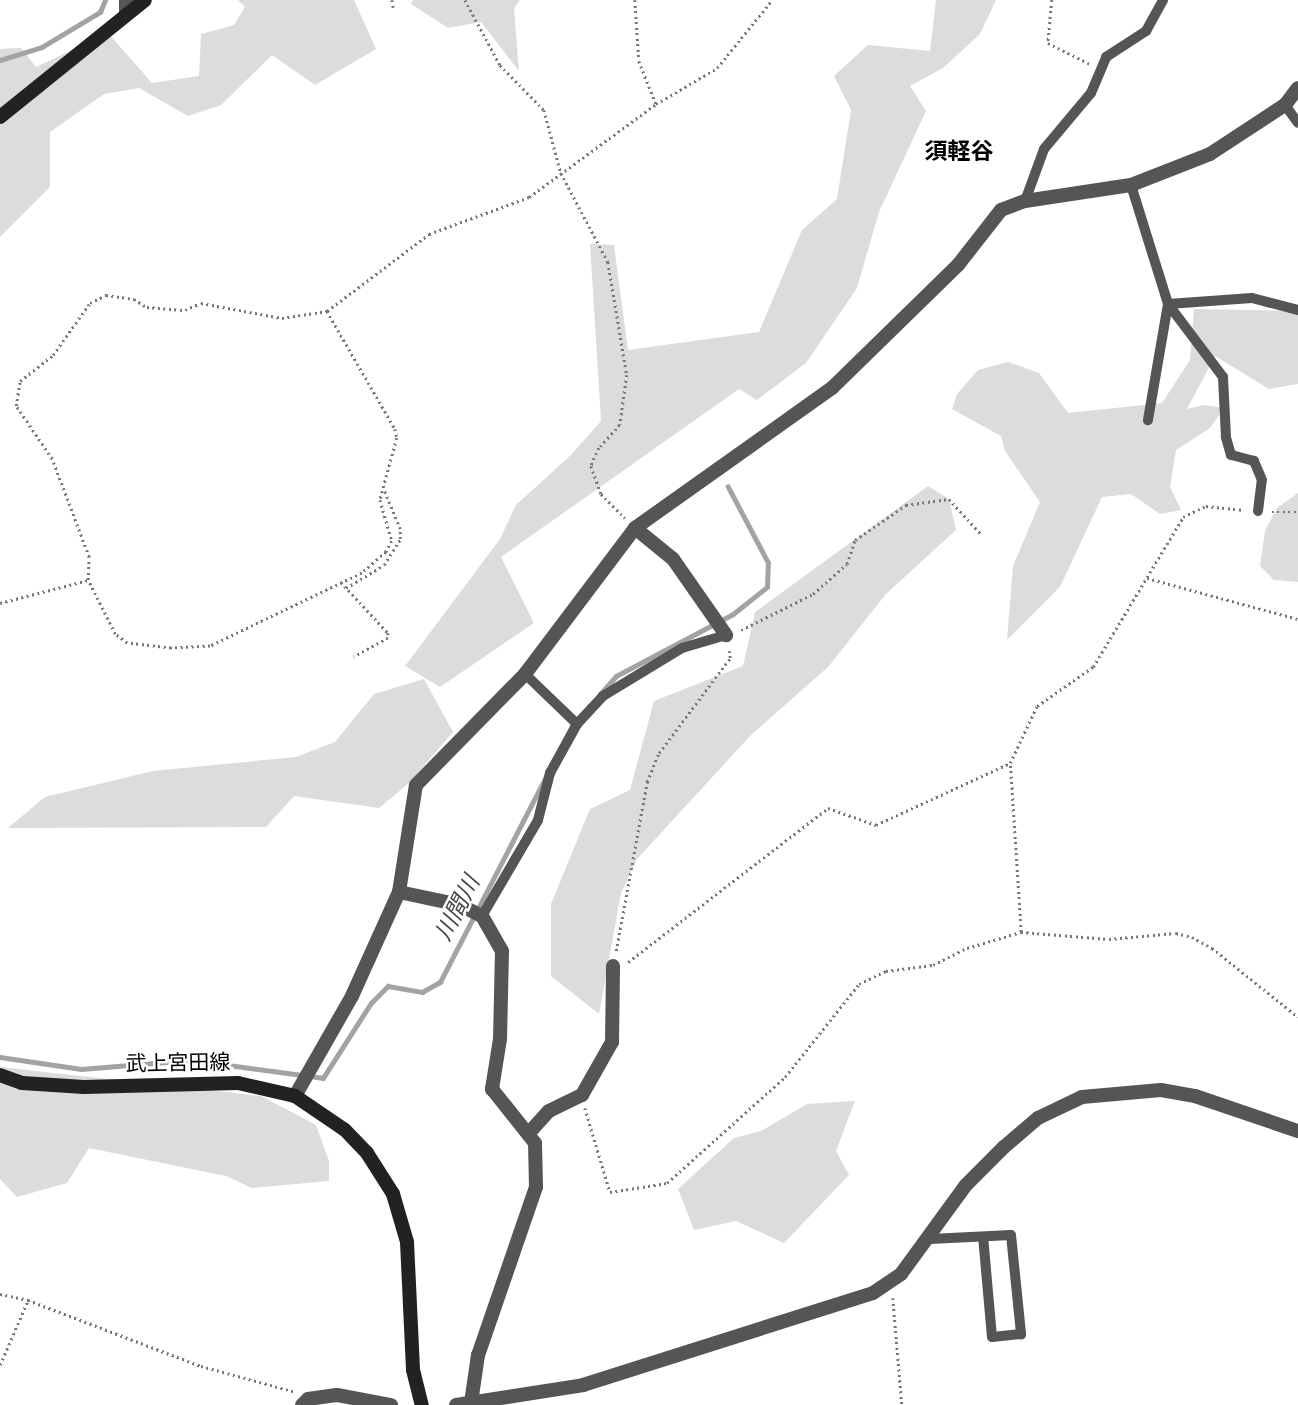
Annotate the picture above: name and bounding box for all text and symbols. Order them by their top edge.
district label: 須軽谷 [925,137,993,165]
water label: 川間川 [429,871,485,945]
street label: 武上宮田線 [125,1049,231,1077]

